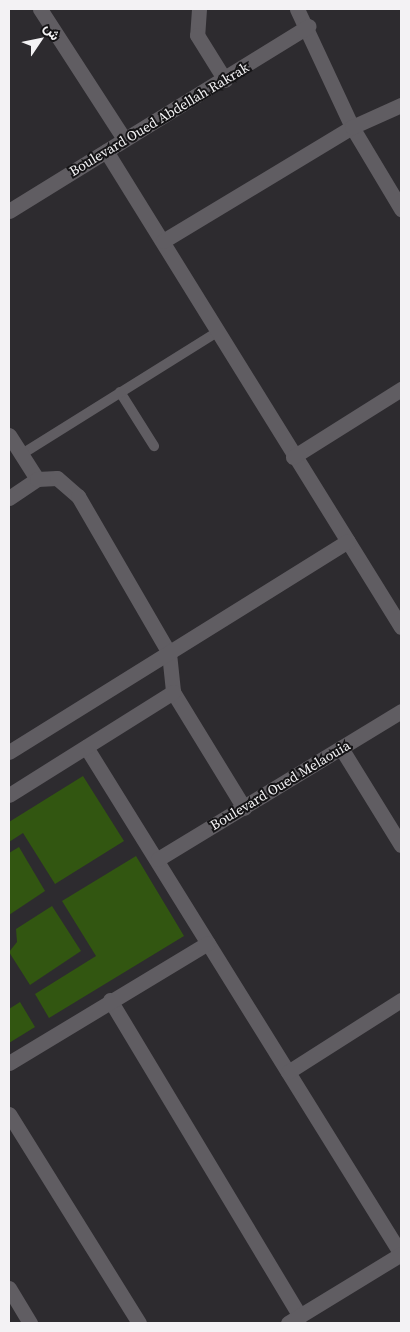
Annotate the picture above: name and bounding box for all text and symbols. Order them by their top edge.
north arrow [15,15,65,65]
text: ش [39,19,65,44]
street label: Boulevard Oued Abdellah Rakrak [66,59,252,179]
street label: Boulevard Oued Melaouia [207,737,353,833]

